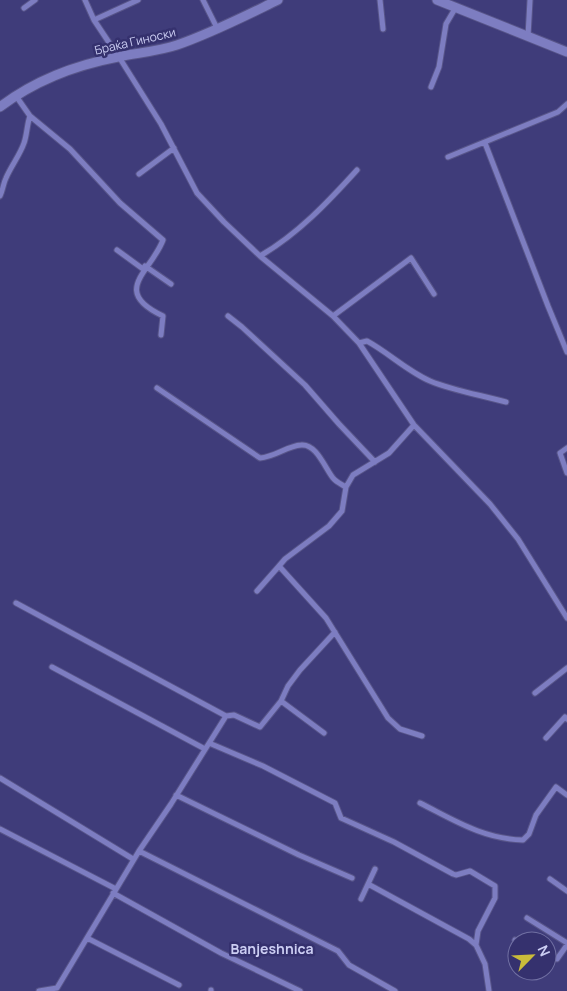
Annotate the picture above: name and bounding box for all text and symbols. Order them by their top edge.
street label: Браќа Гиноски [93,23,177,59]
north arrow [507,931,557,981]
district label: Banjeshnica [230,939,314,958]
text: N [534,942,555,959]

